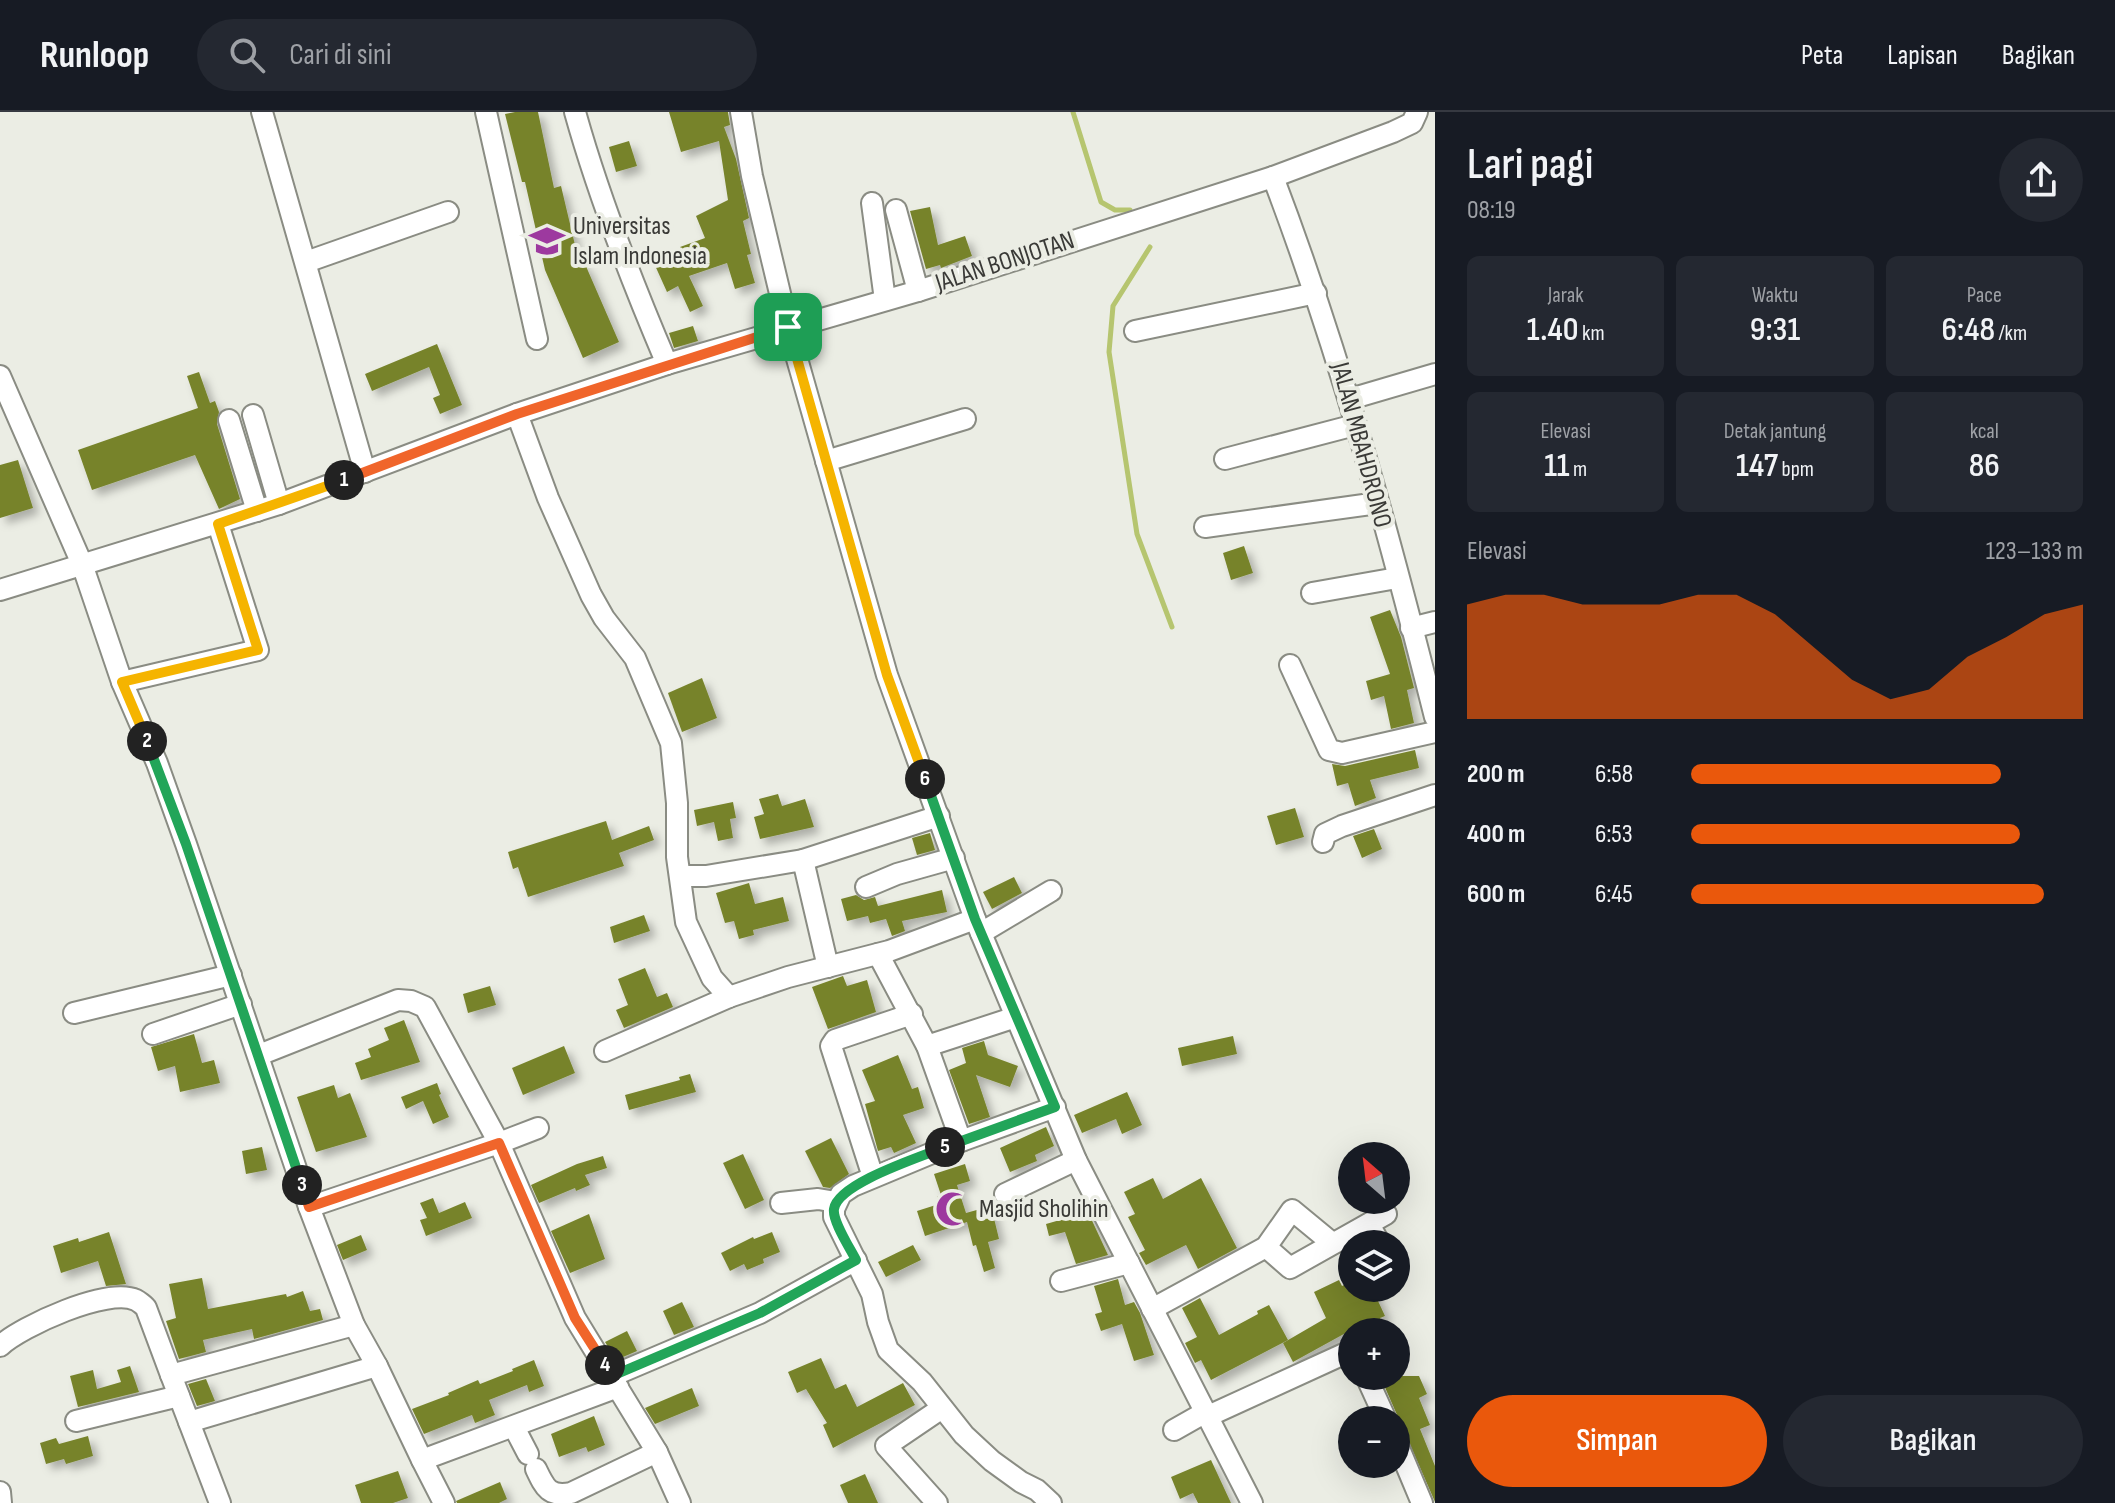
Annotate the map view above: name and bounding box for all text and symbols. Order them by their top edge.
search box [197,19,757,91]
text: Runloop [40,33,149,78]
icon: search [225,33,269,77]
text: Cari di sini [289,37,391,73]
text: Peta [1801,39,1843,72]
text: Lapisan [1887,39,1958,72]
text: Bagikan [2002,39,2075,72]
text: Lari pagi [1467,138,1593,191]
button: share [1999,138,2083,222]
text: 08:19 [1467,195,1516,226]
place label: Universitas Islam Indonesia [573,211,707,272]
school or university icon: Universitas Islam Indonesia [528,222,566,260]
street label: JALAN BONJOTAN [931,225,1078,299]
text: Jarak [1548,282,1584,309]
text: Waktu [1752,282,1798,309]
text: Pace [1967,282,2002,309]
pin [754,293,822,361]
icon: arrive [766,305,810,349]
text: 1.40 [1527,309,1579,350]
text: 9:31 [1750,309,1800,350]
text: 6:48 [1942,309,1995,350]
text: km [1579,320,1605,347]
text: /km [1995,320,2027,347]
street label: JALAN MBAHDRONO [1324,358,1398,531]
text: Elevasi [1540,418,1591,445]
text: Detak jantung [1724,418,1826,445]
text: kcal [1970,418,1999,445]
text: 11 [1544,445,1570,486]
text: 147 [1736,445,1778,486]
text: 86 [1969,445,2000,486]
text: m [1570,456,1587,483]
text: bpm [1778,456,1814,483]
pin: 1 [324,460,364,500]
text: 1 [340,466,348,493]
text: Elevasi [1467,536,1527,567]
text: 123–133 m [1986,536,2083,567]
pin: 2 [127,721,167,761]
text: 2 [142,727,152,754]
pin: 6 [905,759,945,799]
text: 200 m [1467,759,1524,790]
text: 6:58 [1595,759,1633,790]
text: 6 [920,765,930,792]
text: 400 m [1467,819,1525,850]
text: 6:53 [1595,819,1633,850]
text: 600 m [1467,879,1525,910]
text: 6:45 [1595,879,1633,910]
pin: 5 [925,1127,965,1167]
text: 5 [940,1133,950,1160]
north arrow [1338,1142,1410,1214]
map controls [1338,1142,1410,1478]
pin: 3 [282,1165,322,1205]
text: 3 [297,1171,307,1198]
mosque icon: Masjid Sholihin [934,1190,972,1228]
place label: Masjid Sholihin [979,1194,1109,1225]
button: layers [1338,1230,1410,1302]
button: + [1338,1318,1410,1390]
pin: 4 [585,1345,625,1385]
text: 4 [600,1351,610,1378]
button: Simpan [1467,1395,1767,1487]
button: Bagikan [1783,1395,2083,1487]
button: − [1338,1406,1410,1478]

